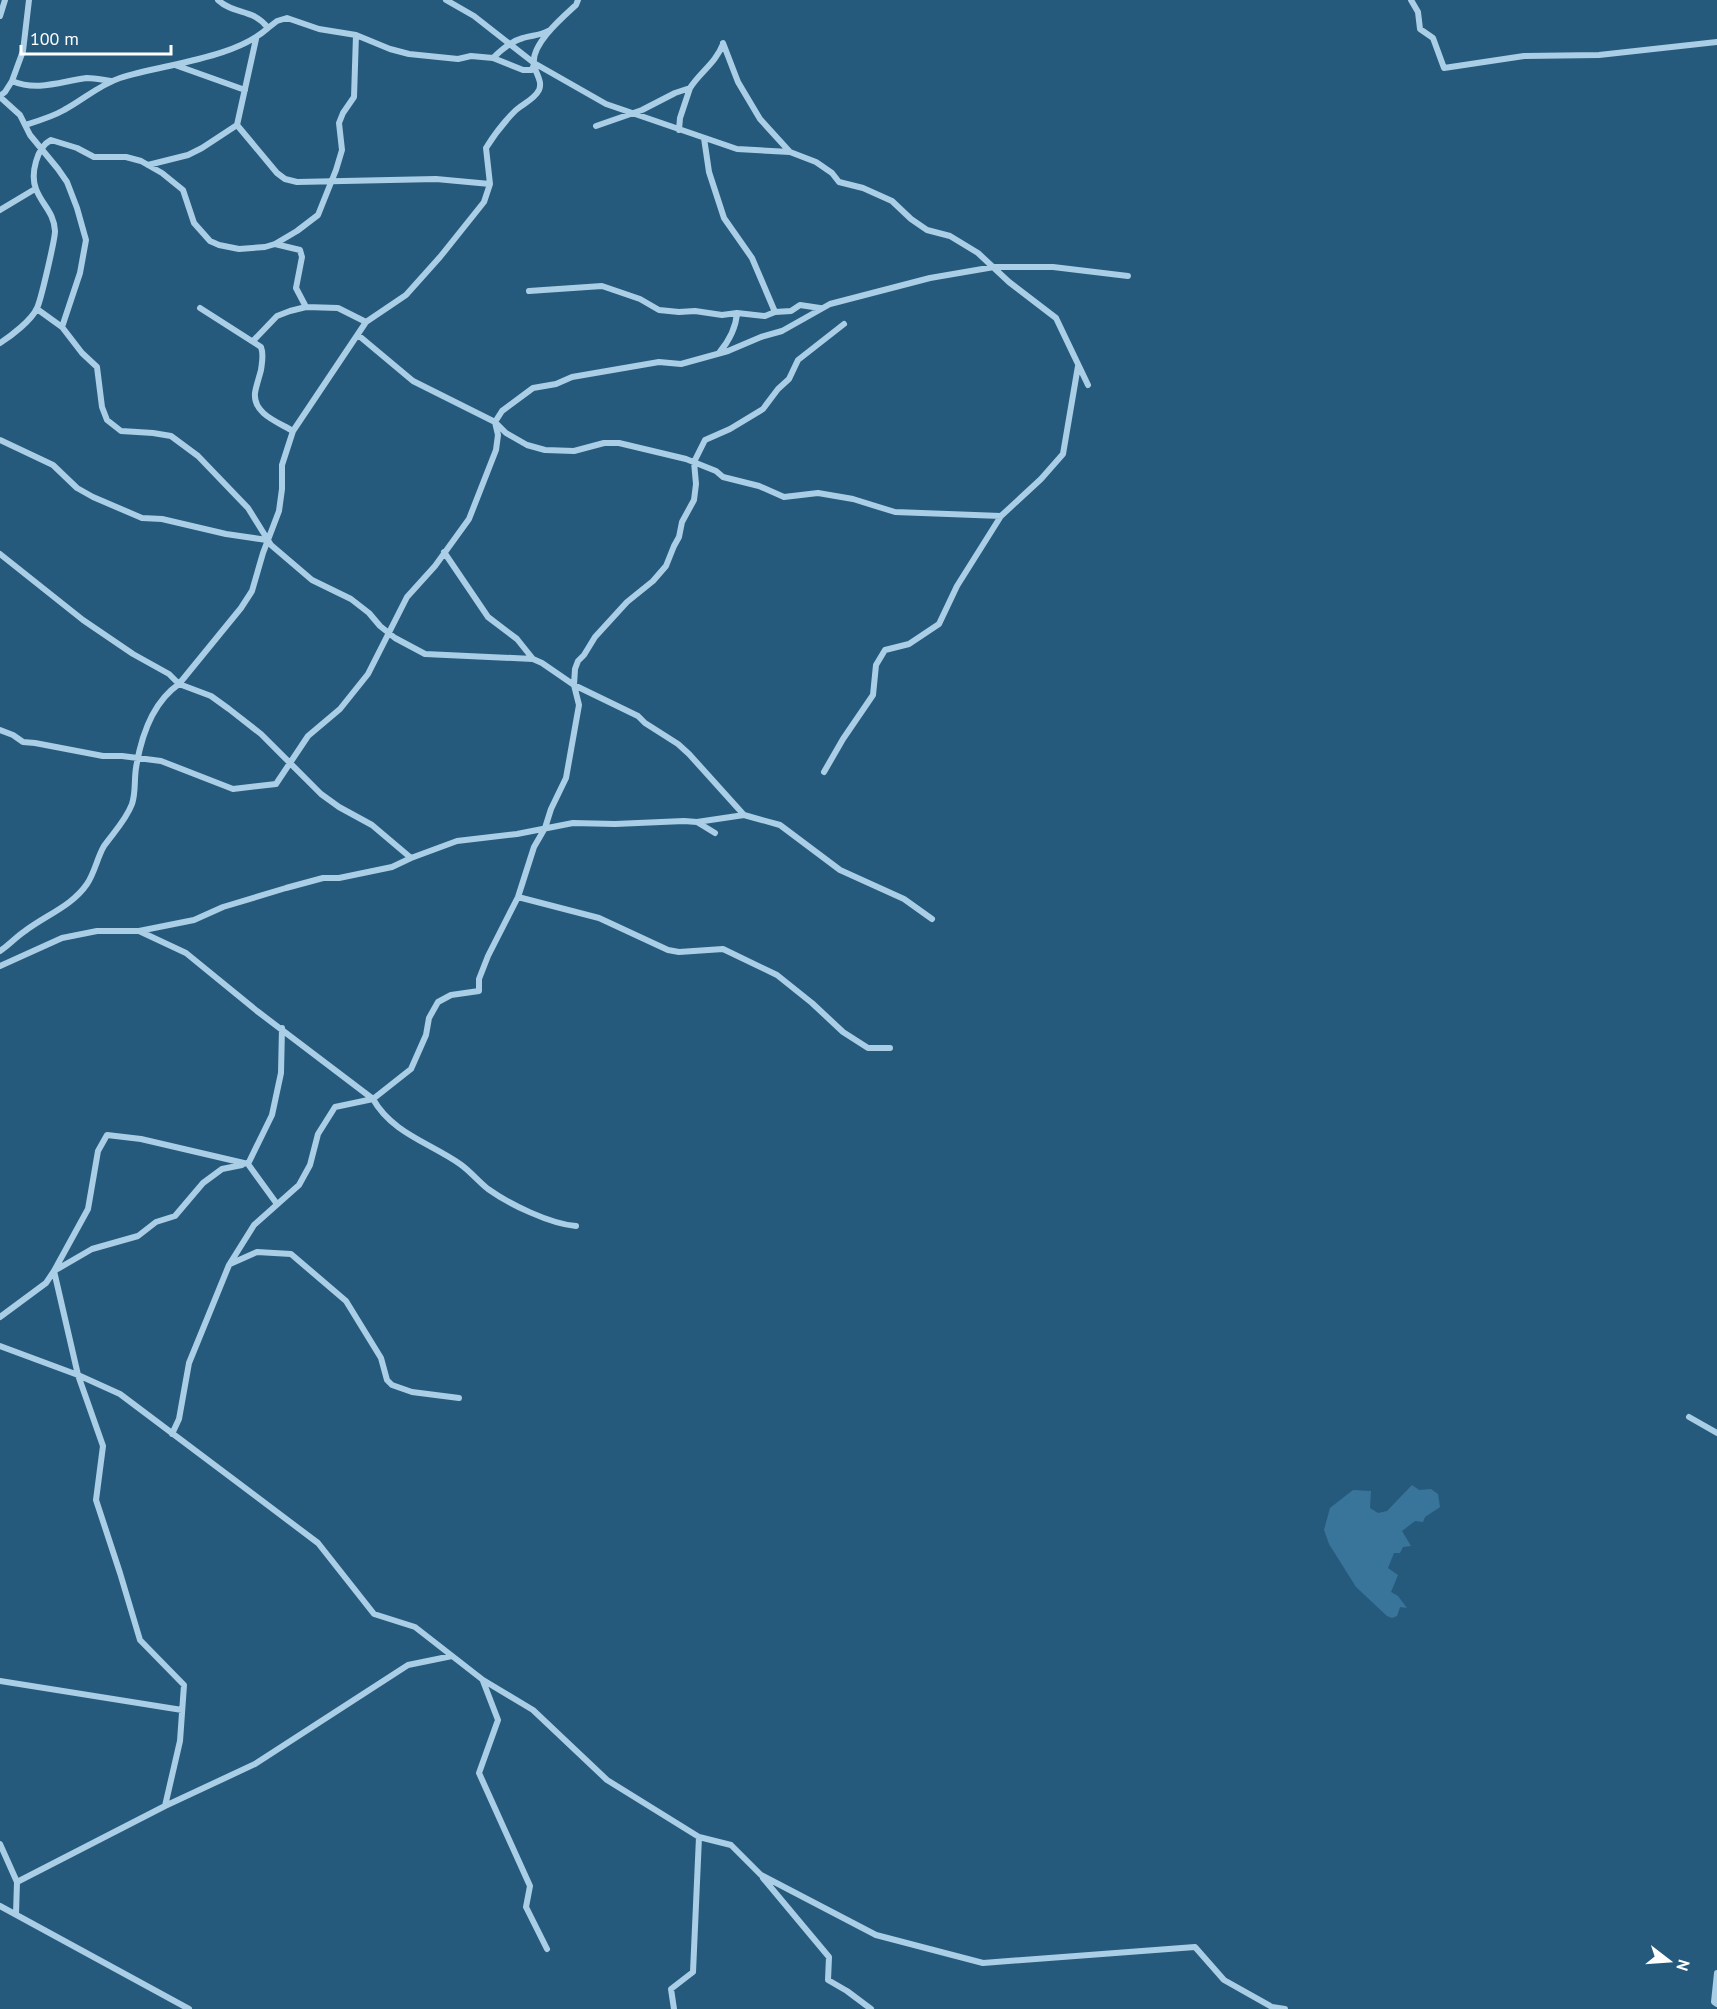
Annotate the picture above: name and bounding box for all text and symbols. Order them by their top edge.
scale bar [21,18,171,56]
text: 100 m [30,27,79,50]
north arrow [1639,1931,1699,1991]
text: N [1672,1957,1694,1973]

